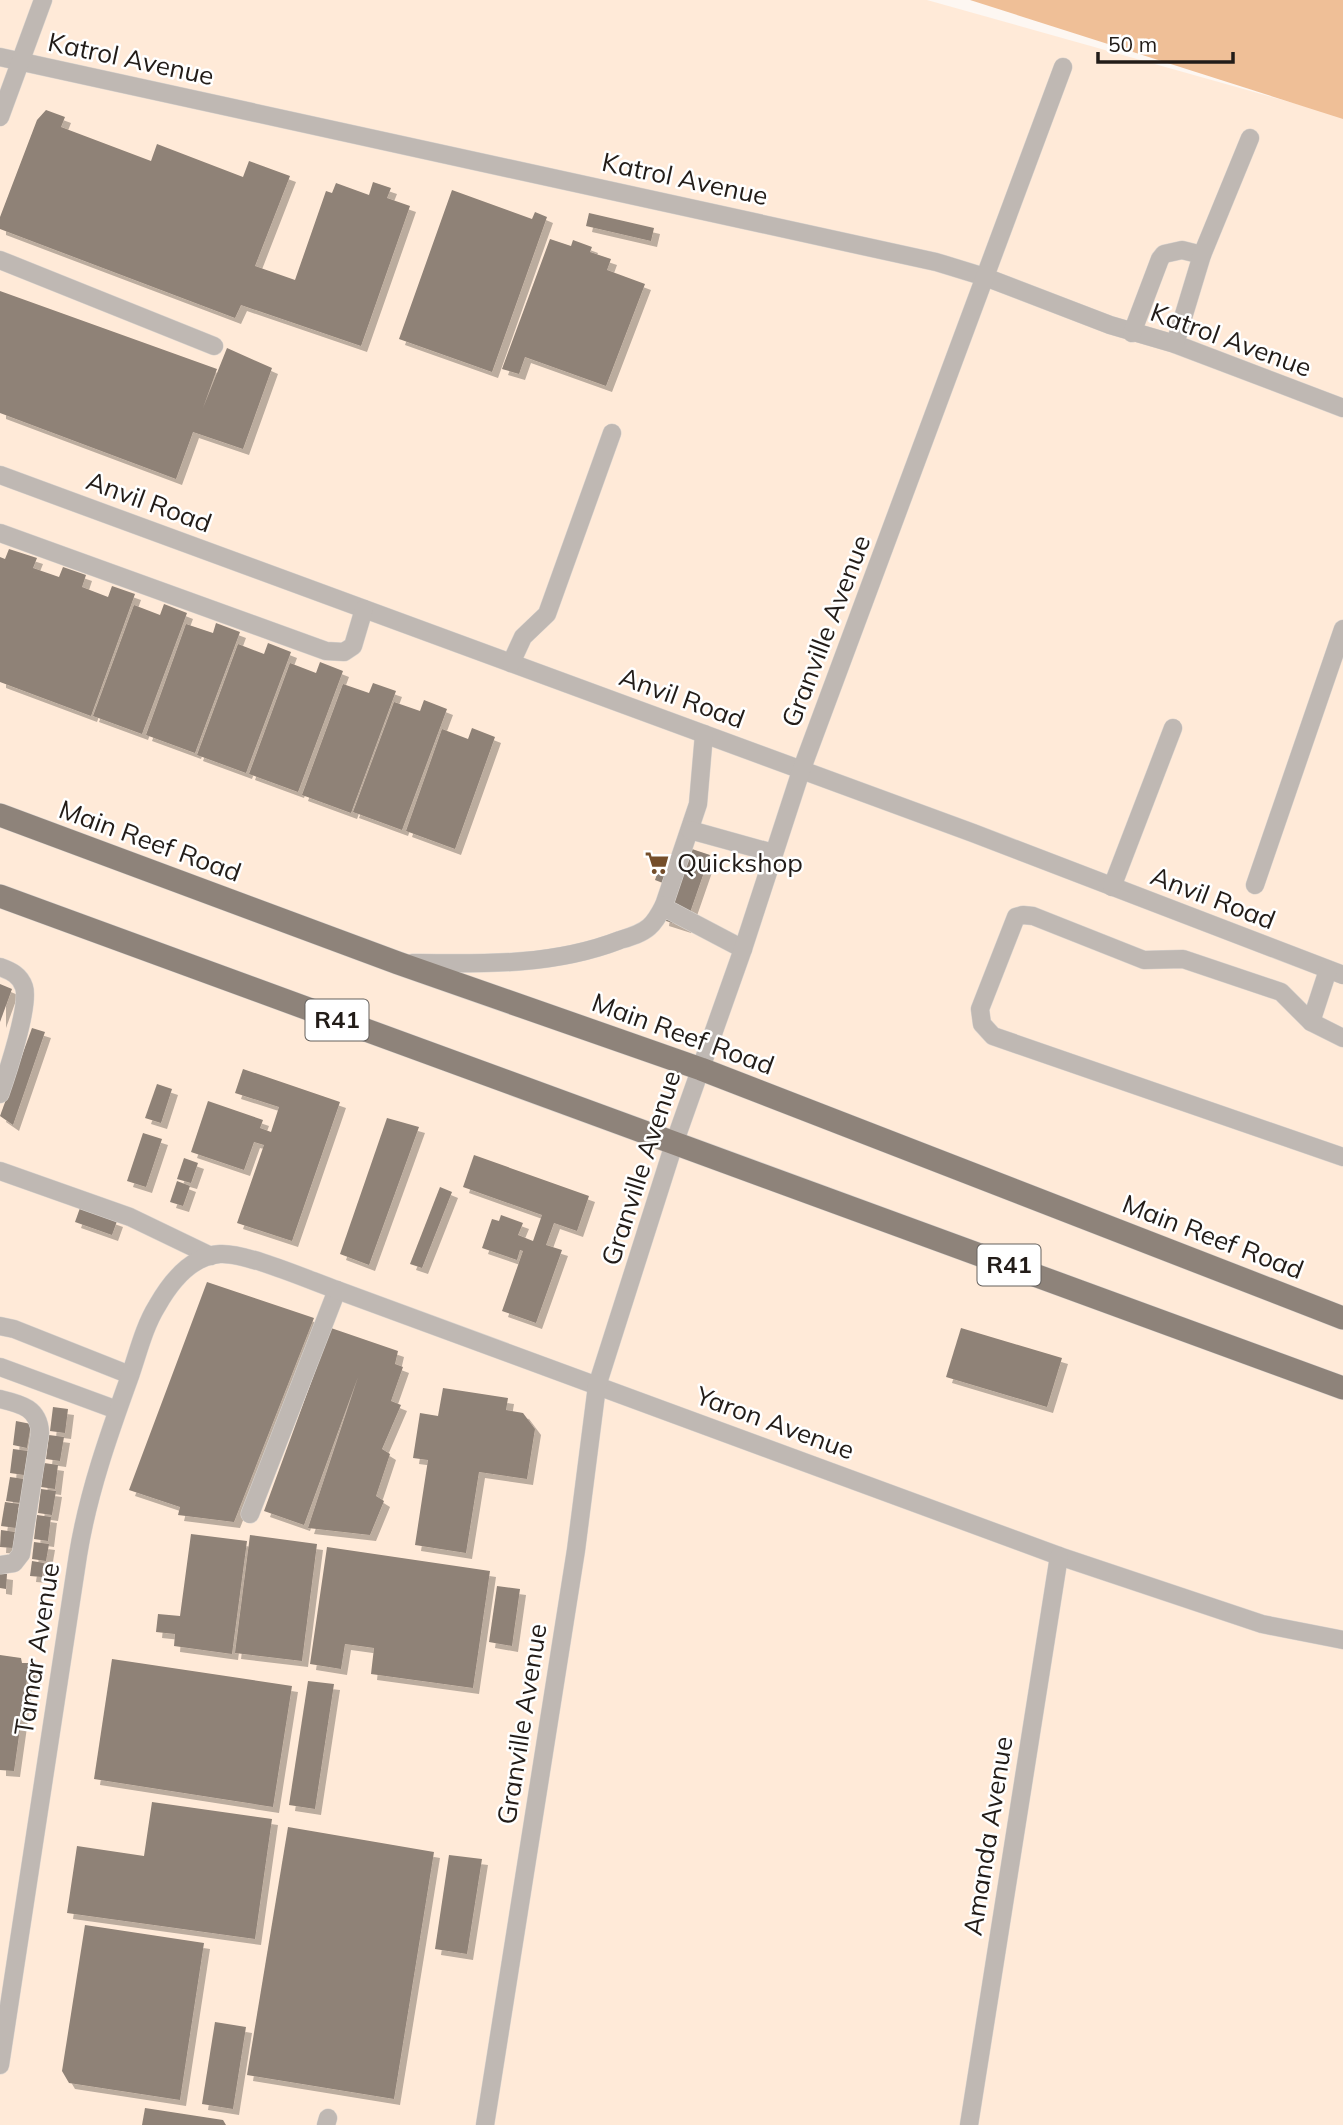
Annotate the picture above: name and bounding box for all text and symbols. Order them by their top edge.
scale bar [1098,21,1233,65]
street label: Katrol Avenue [45,25,217,92]
text: 50 m [1108,31,1157,57]
street label: Katrol Avenue [599,145,771,212]
street label: Katrol Avenue [1146,295,1316,384]
street label: Anvil Road [82,464,216,539]
street label: Granville Avenue [774,530,877,731]
street label: Anvil Road [615,660,749,735]
street label: Main Reef Road [55,792,246,889]
place label: Quickshop [677,846,803,879]
supermarket icon: Quickshop [643,849,671,877]
street label: Anvil Road [1146,859,1280,936]
street label: Main Reef Road [588,985,779,1082]
road number: R41 [306,1000,368,1040]
street label: Granville Avenue [593,1066,688,1269]
street label: Main Reef Road [1118,1187,1308,1286]
road number: R41 [978,1245,1040,1286]
street label: Yaron Avenue [691,1378,859,1466]
street label: Tamar Avenue [7,1560,66,1738]
street label: Granville Avenue [489,1621,554,1827]
street label: Amanda Avenue [955,1734,1020,1938]

